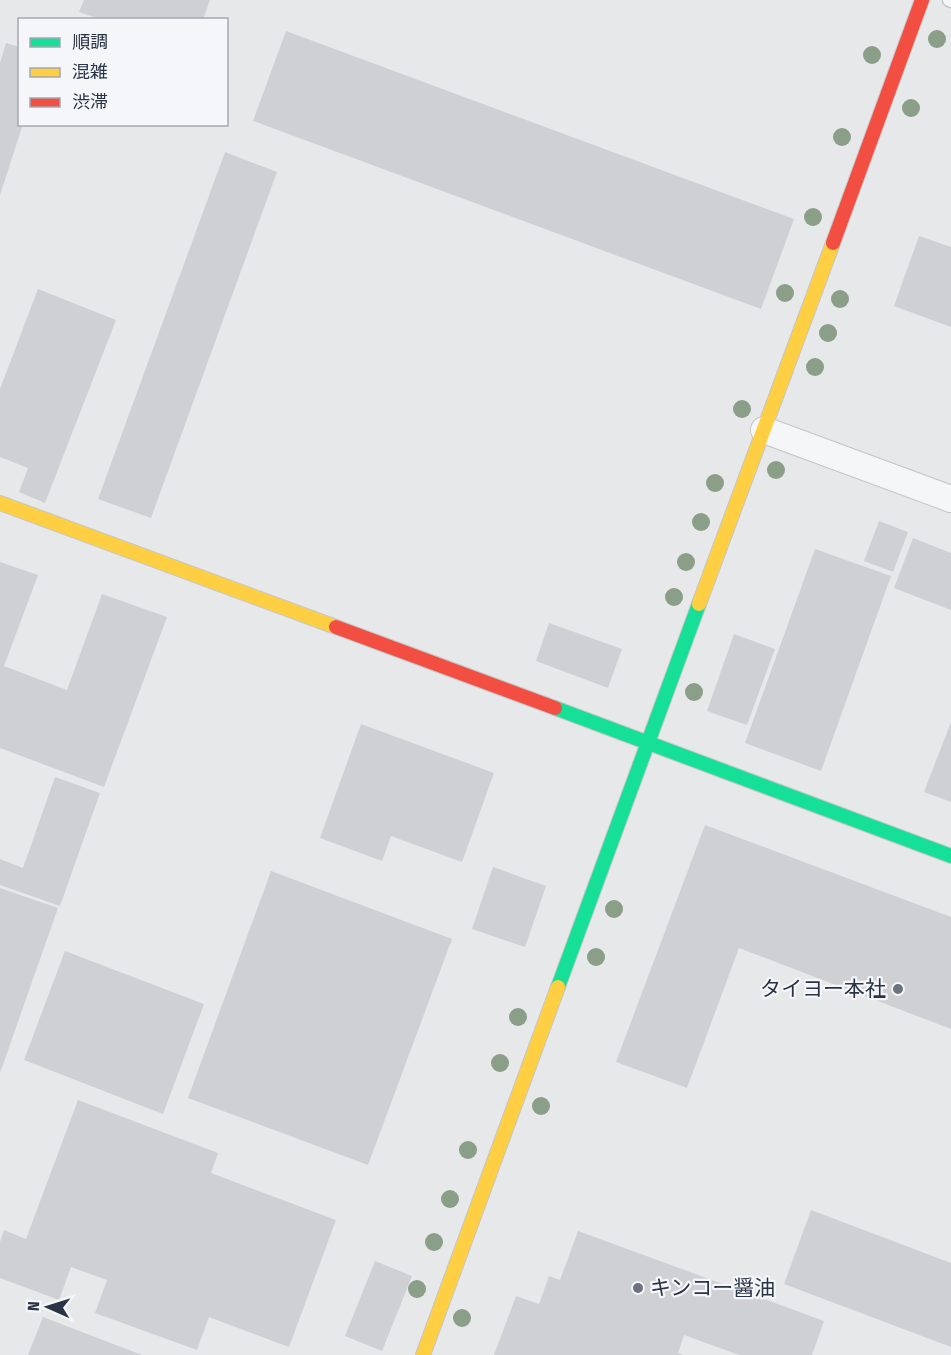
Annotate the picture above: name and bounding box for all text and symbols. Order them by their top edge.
legend [18,18,228,126]
text: 順調 [72,31,108,53]
text: 混雑 [72,61,108,83]
text: 渋滞 [72,91,108,113]
place label: タイヨー本社 [760,976,886,1002]
marker: タイヨー本社 [891,982,905,996]
place label: キンコー醤油 [650,1275,775,1301]
north arrow [18,1277,78,1337]
marker: キンコー醤油 [631,1281,645,1295]
text: N [24,1301,43,1312]

